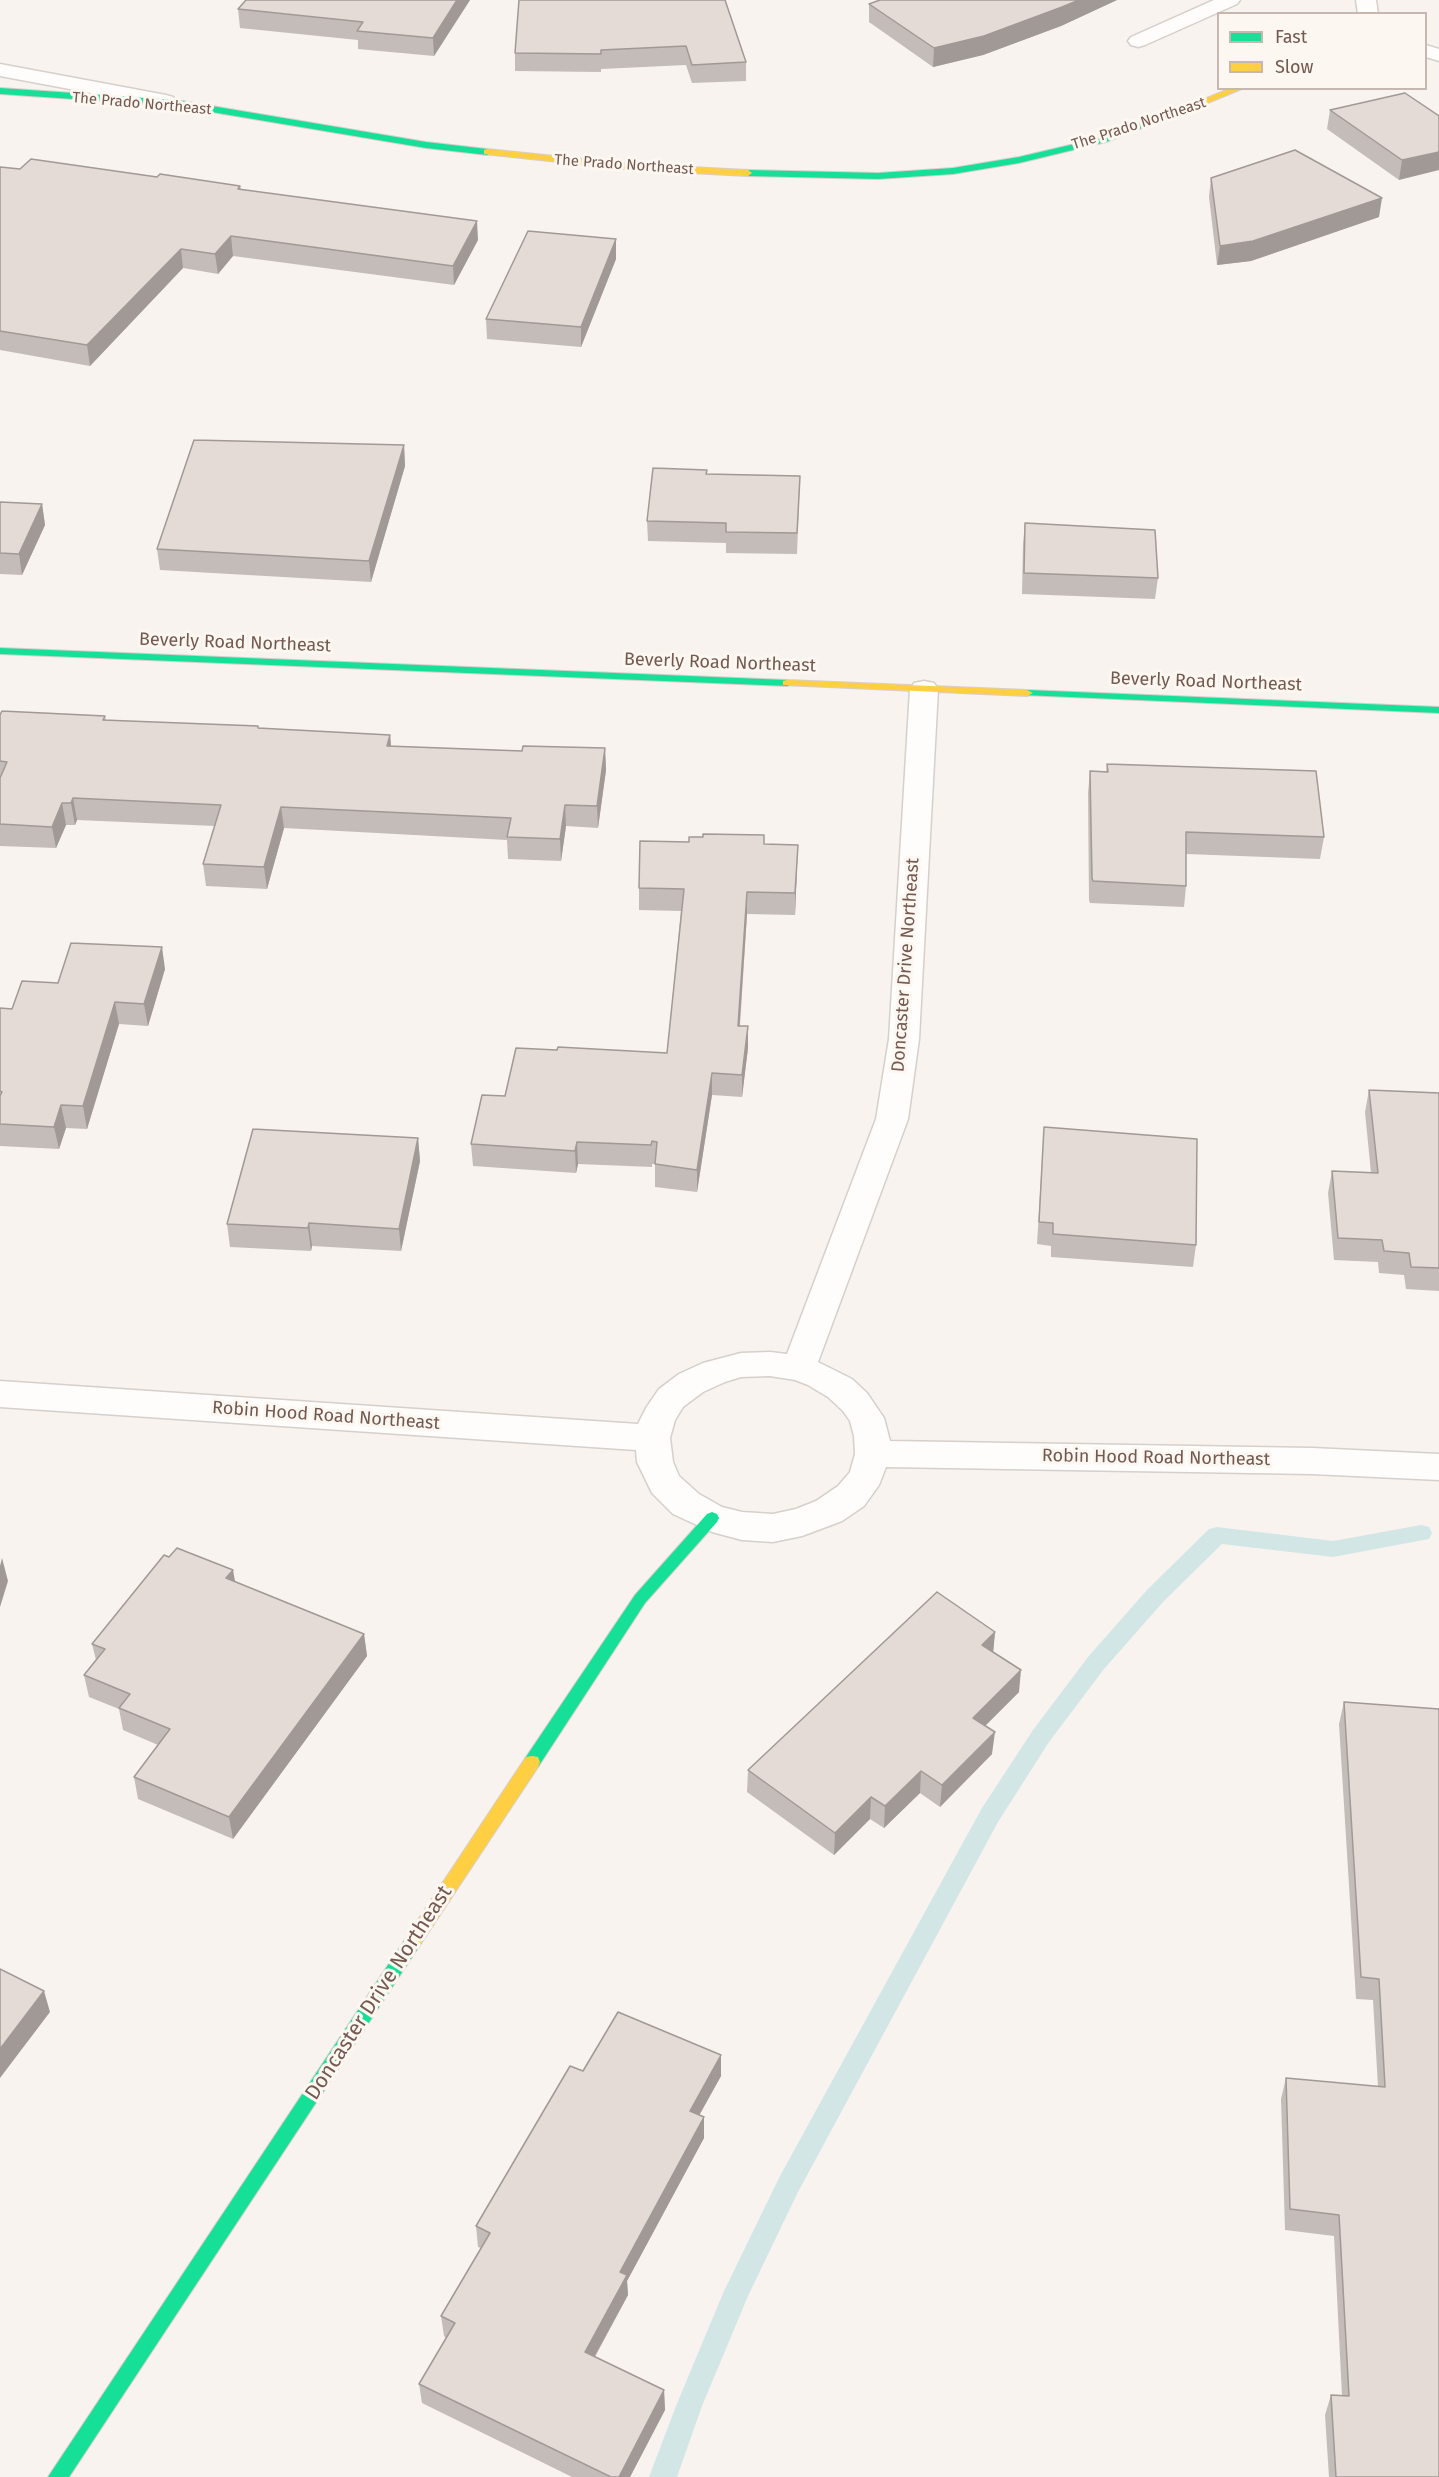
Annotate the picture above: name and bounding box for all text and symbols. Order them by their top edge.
legend [1217,12,1427,90]
text: Fast [1275,26,1307,48]
text: Slow [1275,56,1313,78]
street label: The Prado Northeast [72,89,212,119]
street label: The Prado Northeast [1070,94,1208,154]
street label: The Prado Northeast [554,151,694,179]
street label: Beverly Road Northeast [139,629,331,657]
street label: Beverly Road Northeast [624,649,816,677]
street label: Beverly Road Northeast [1110,668,1302,696]
street label: Doncaster Drive Northeast [888,857,924,1073]
street label: Robin Hood Road Northeast [211,1397,441,1435]
street label: Robin Hood Road Northeast [1042,1445,1270,1471]
street label: Doncaster Drive Northeast [300,1881,458,2105]

